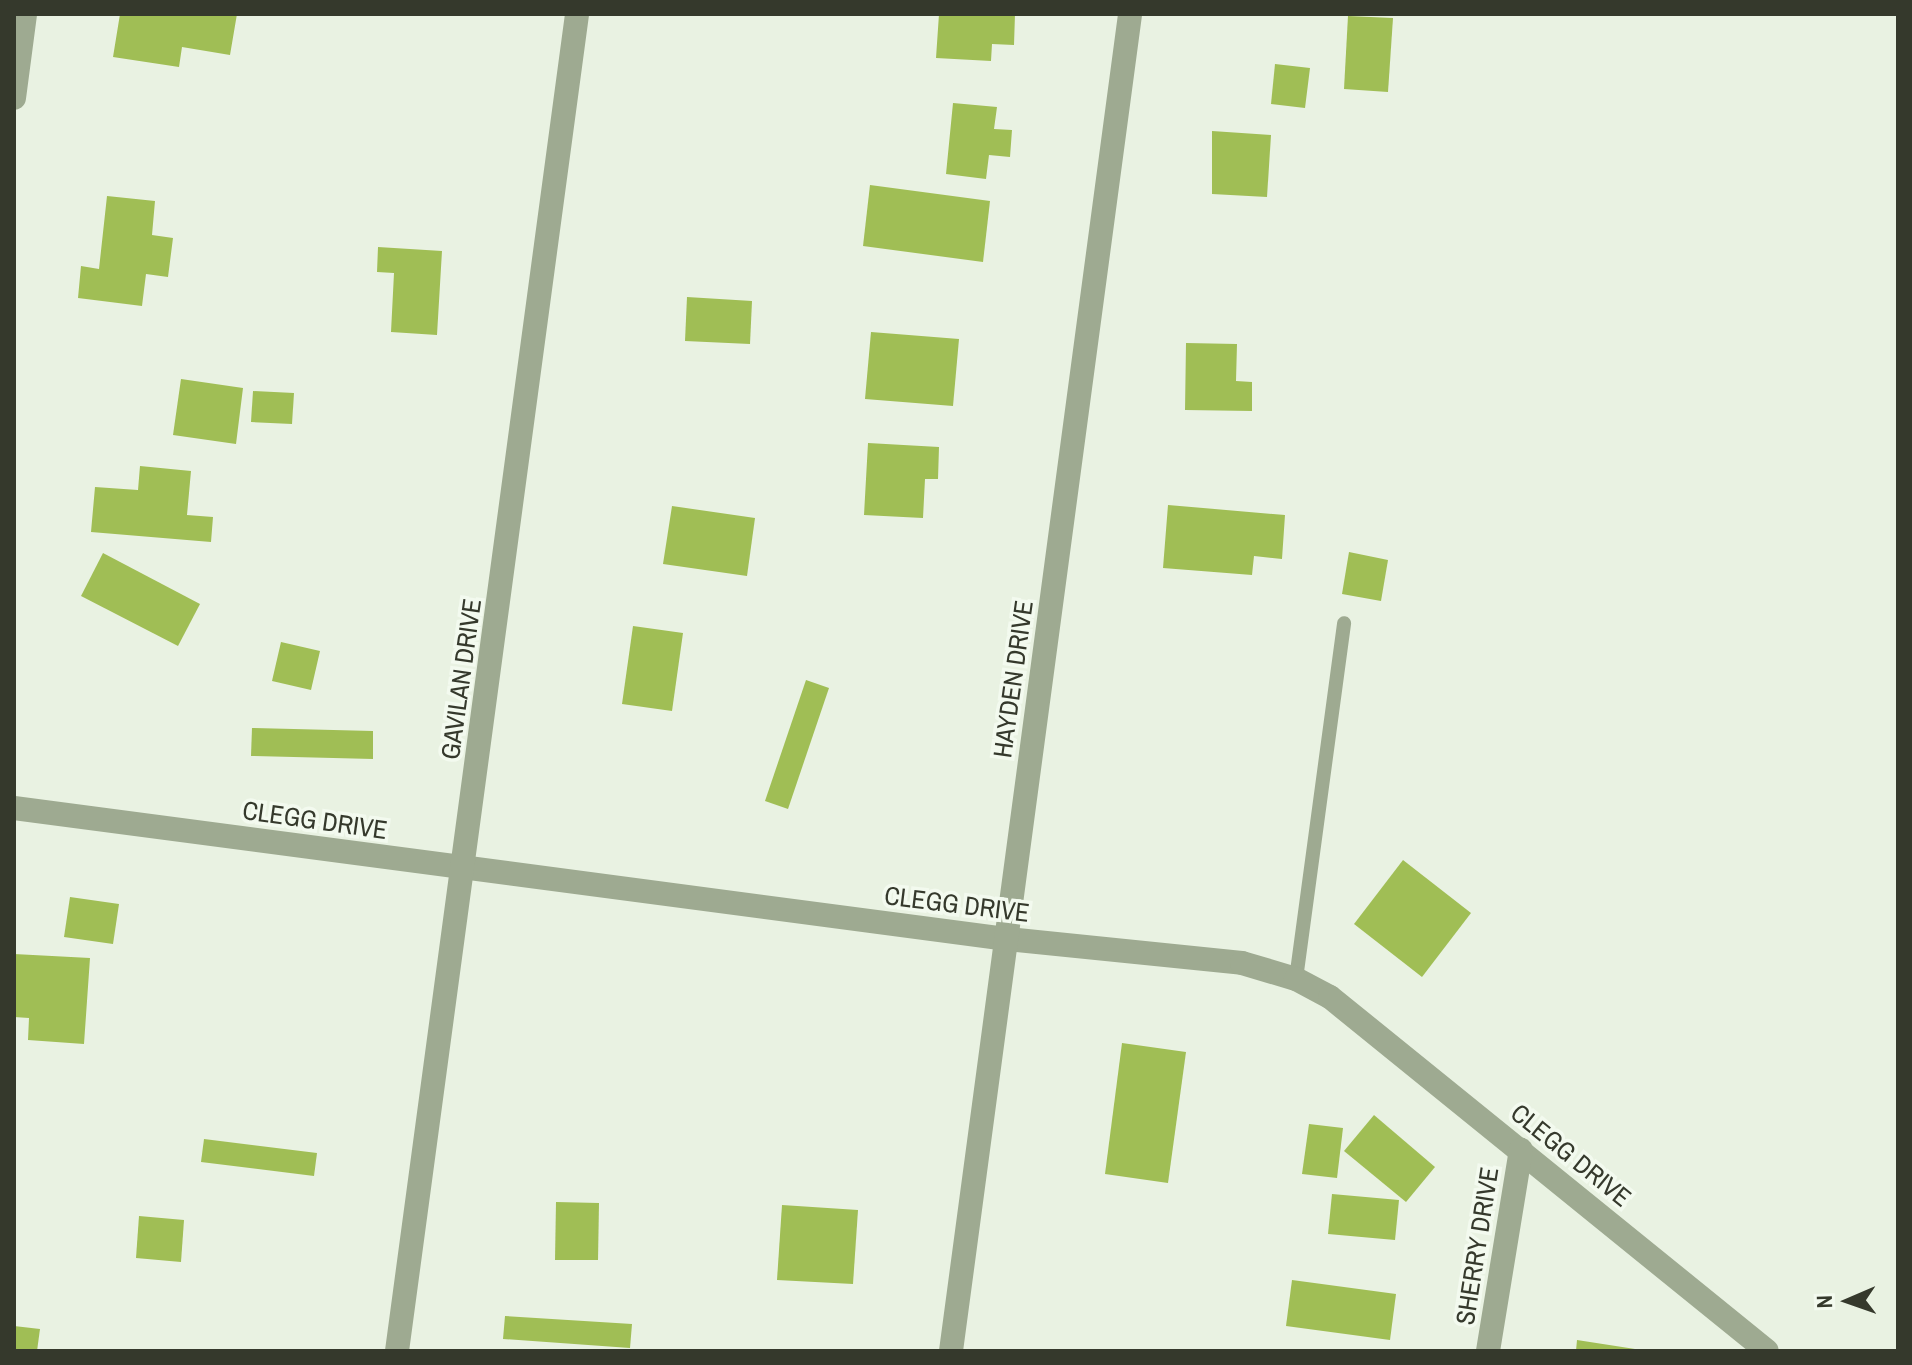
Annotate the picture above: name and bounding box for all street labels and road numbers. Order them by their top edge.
street label: GAVILAN DRIVE [434,597,488,761]
street label: HAYDEN DRIVE [987,598,1039,760]
street label: CLEGG DRIVE [241,794,389,846]
street label: CLEGG DRIVE [883,880,1031,928]
street label: CLEGG DRIVE [1505,1097,1637,1213]
street label: SHERRY DRIVE [1449,1165,1505,1327]

